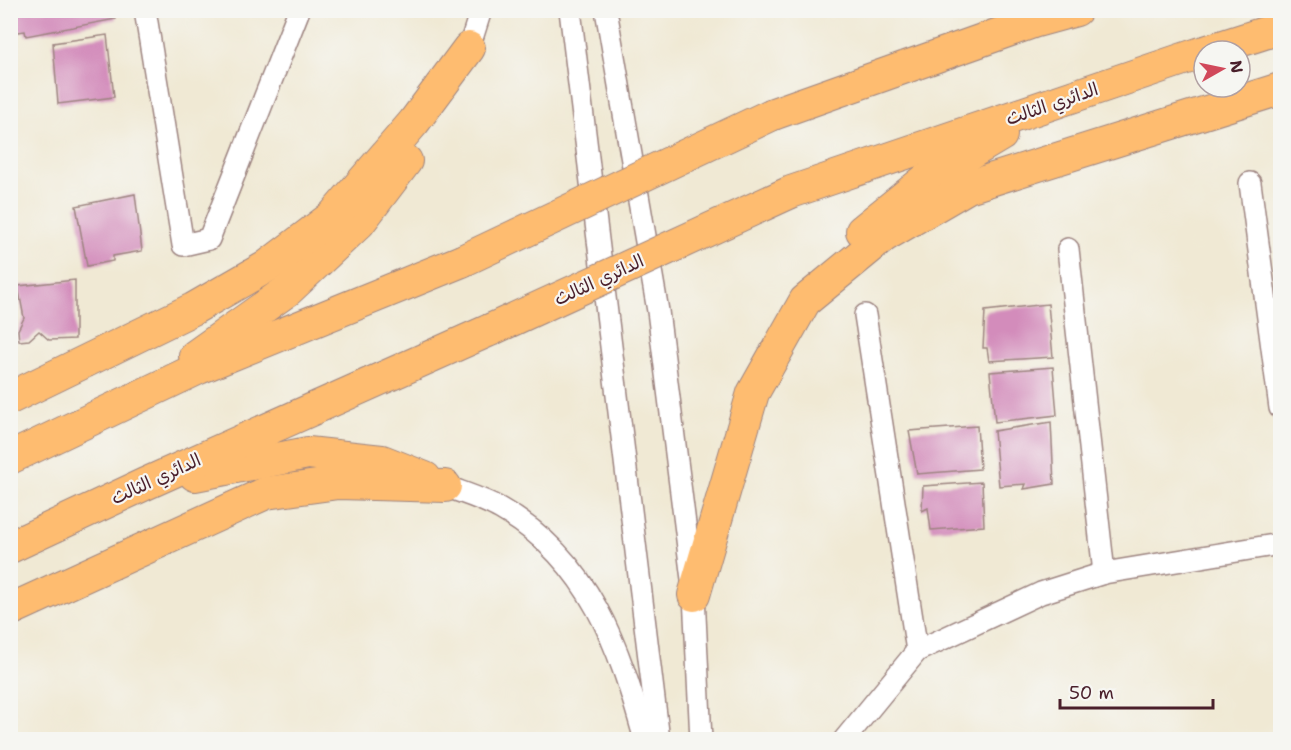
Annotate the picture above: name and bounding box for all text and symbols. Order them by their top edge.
north arrow [1192,39,1252,99]
text: N [1225,59,1248,75]
street label: الدائري الثالث [1003,77,1102,132]
street label: الدائري الثالث [550,249,648,312]
street label: الدائري الثالث [107,448,205,511]
scale bar [1060,672,1213,710]
text: 50 m [1069,681,1114,705]

